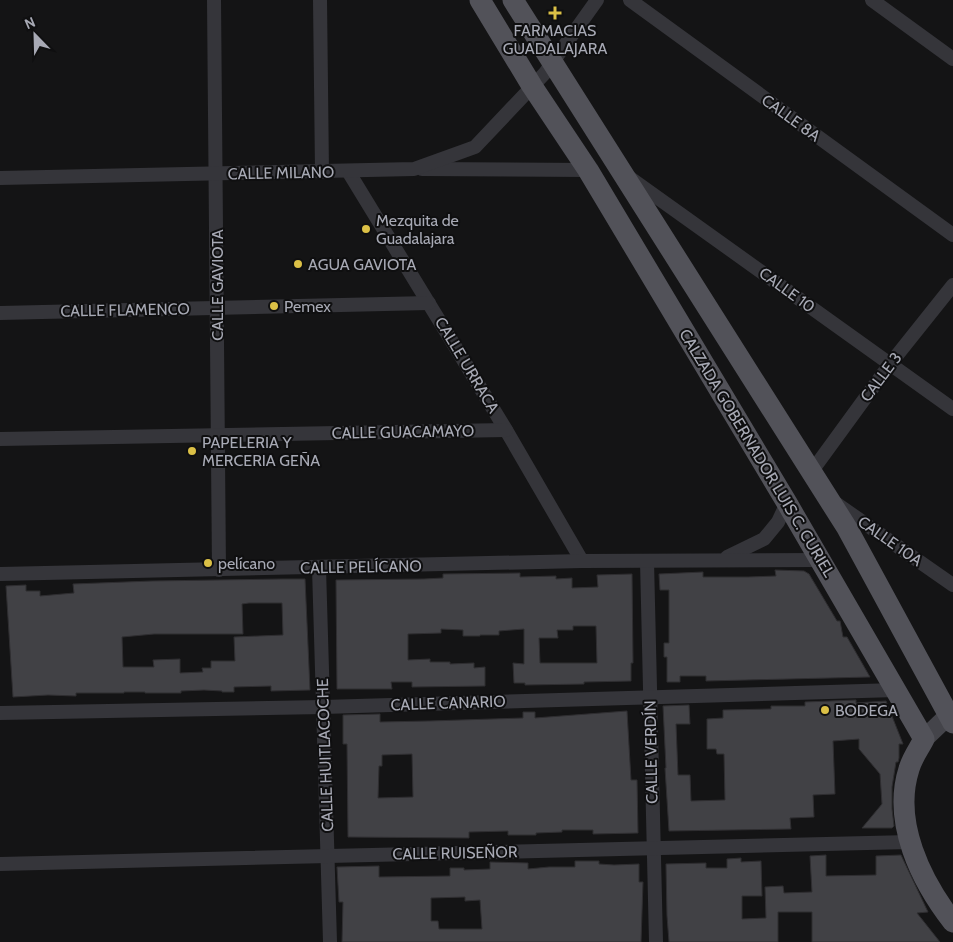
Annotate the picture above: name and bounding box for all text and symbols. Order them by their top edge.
marker: FARMACIAS GUADALAJARA [549,7,561,19]
north arrow [10,10,60,60]
text: N [22,13,38,33]
place label: FARMACIAS GUADALAJARA [503,21,607,58]
street label: CALLE 8A [758,90,824,146]
street label: CALLE MILANO [228,163,334,183]
place label: Mezquita de Guadalajara [376,211,459,248]
marker: Mezquita de Guadalajara [360,223,372,235]
street label: CALLE GAVIOTA [208,229,227,341]
place label: AGUA GAVIOTA [308,255,416,274]
marker: AGUA GAVIOTA [292,258,304,270]
street label: CALLE 10 [755,263,819,317]
place label: Pemex [284,297,331,316]
street label: CALLE FLAMENCO [60,299,190,321]
marker: Pemex [268,300,280,312]
street label: CALLE URRACA [431,314,503,417]
street label: CALZADA GOBERNADOR LUIS C. CURIEL [675,326,839,580]
street label: CALLE 3 [856,349,906,405]
street label: CALLE GUACAMAYO [332,421,474,443]
place label: PAPELERIA Y MERCERIA GEÑA [202,433,320,470]
marker: PAPELERIA Y MERCERIA GEÑA [186,445,198,457]
street label: CALLE 10A [854,512,926,570]
place label: pelícano [218,554,275,573]
street label: CALLE PELÍCANO [300,556,422,578]
marker: pelícano [202,557,214,569]
street label: CALLE HUITLACOCHE [313,678,337,832]
street label: CALLE CANARIO [390,691,506,715]
street label: CALLE VERDÍN [641,700,661,804]
place label: BODEGA [835,701,898,720]
marker: BODEGA [819,704,831,716]
street label: CALLE RUISEÑOR [392,842,518,864]

